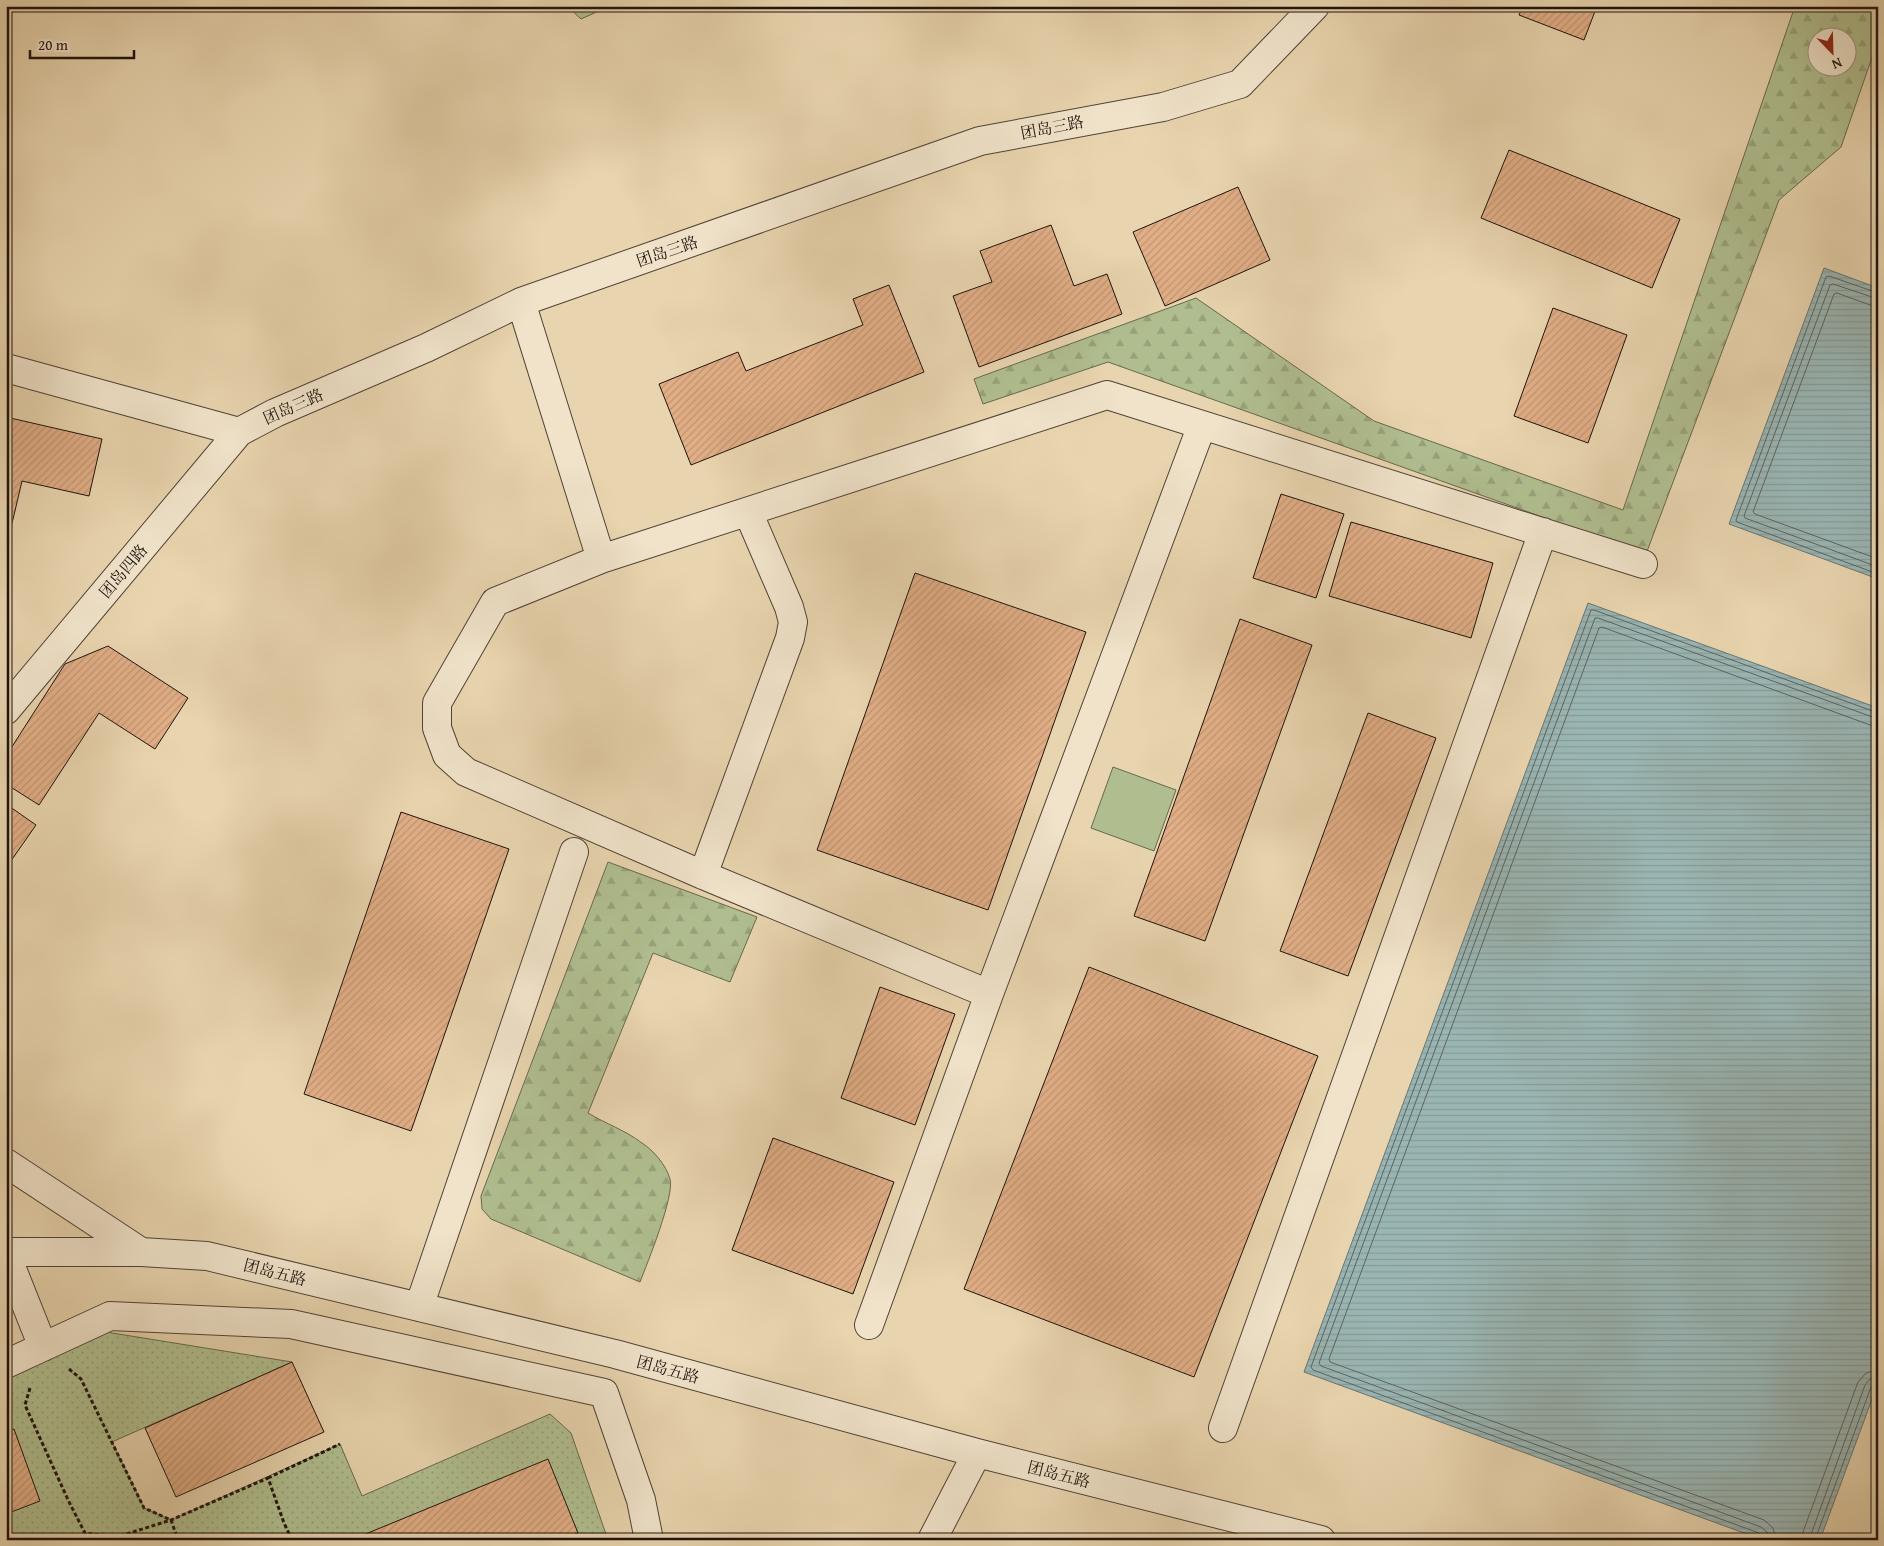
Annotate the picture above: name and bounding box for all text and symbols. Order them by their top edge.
scale bar [30,28,134,60]
north arrow [1806,28,1856,78]
text: 20 m [38,34,69,55]
text: N [1828,53,1845,75]
street label: 团岛三路 [1018,109,1086,145]
street label: 团岛三路 [633,229,701,273]
street label: 团岛三路 [259,382,327,430]
street label: 团岛四路 [93,539,153,603]
street label: 团岛五路 [241,1253,309,1291]
street label: 团岛五路 [634,1349,702,1389]
street label: 团岛五路 [1025,1455,1093,1493]

